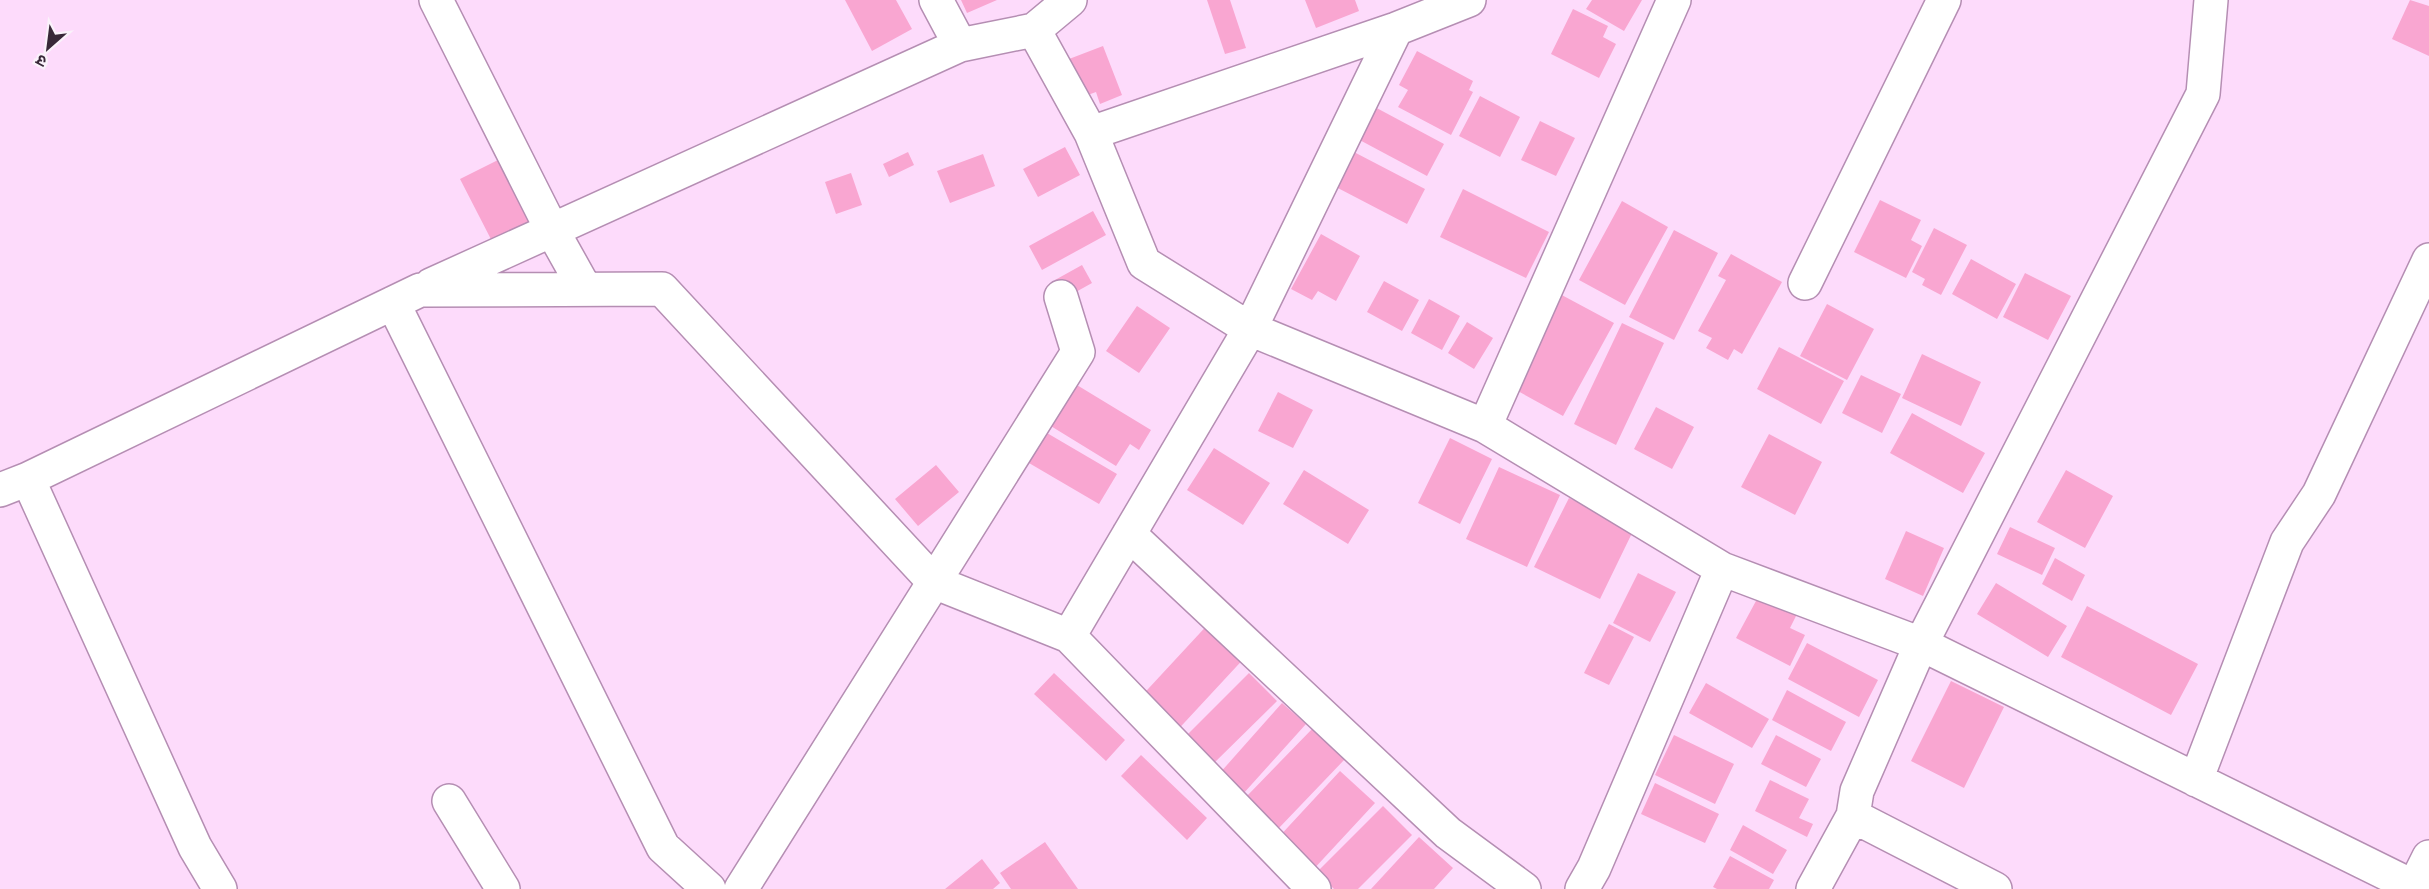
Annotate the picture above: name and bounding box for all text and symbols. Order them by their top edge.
north arrow [18,18,78,78]
text: उ [32,50,50,72]

